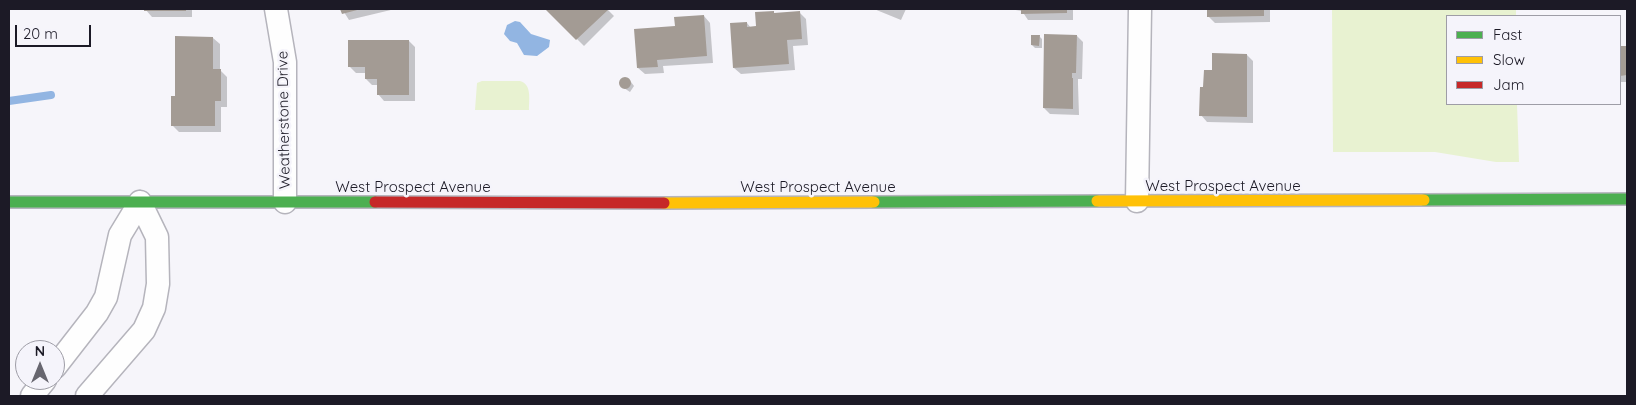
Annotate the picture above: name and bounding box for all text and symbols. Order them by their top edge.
scale bar [18,15,94,47]
legend [1446,15,1621,105]
text: 20 m [23,24,58,43]
text: Fast [1493,25,1522,44]
text: Slow [1493,50,1525,69]
street label: Weatherstone Drive [274,51,294,189]
text: Jam [1493,75,1524,94]
street label: West Prospect Avenue [1145,177,1301,195]
street label: West Prospect Avenue [335,178,491,196]
street label: West Prospect Avenue [740,178,896,196]
north arrow [15,340,65,390]
text: N [35,342,45,360]

